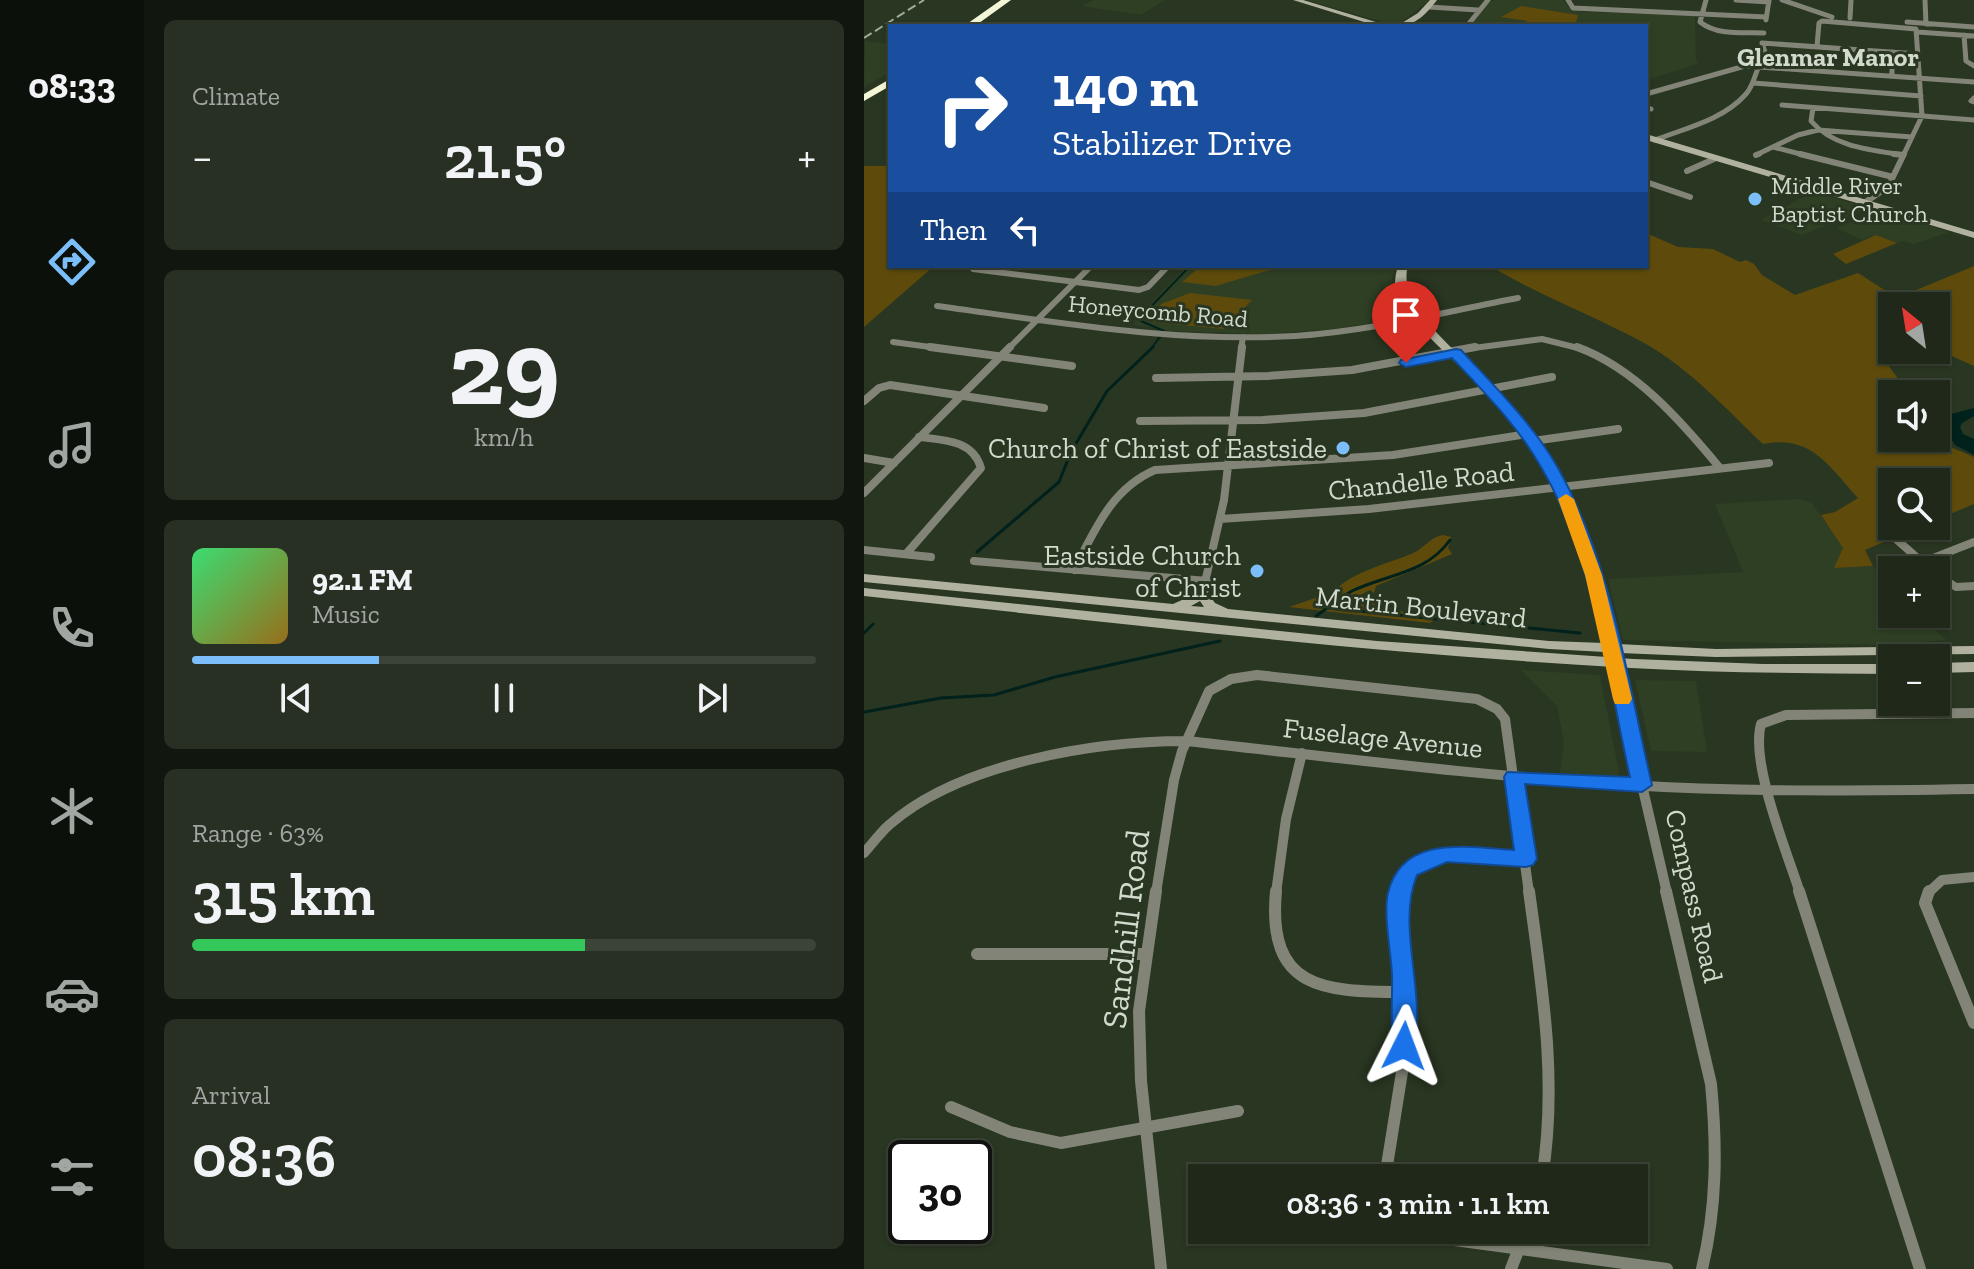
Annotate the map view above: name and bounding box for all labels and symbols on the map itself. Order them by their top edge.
district label: Glenmar Manor [1737,41,1919,73]
place label: Middle River Baptist Church [1771,171,1928,228]
marker: Middle River Baptist Church [1746,190,1764,208]
pin [1372,281,1440,363]
street label: Honeycomb Road [1067,289,1249,333]
north arrow [1878,292,1950,364]
place label: Church of Christ of Eastside [988,432,1327,465]
marker: Church of Christ of Eastside [1334,439,1352,457]
street label: Chandelle Road [1327,455,1515,507]
place label: Eastside Church of Christ [1044,539,1242,604]
marker: Eastside Church of Christ [1248,562,1266,580]
street label: Martin Boulevard [1314,579,1528,635]
street label: Fuselage Avenue [1282,711,1484,765]
street label: Compass Road [1658,806,1730,986]
street label: Sandhill Road [1093,827,1159,1031]
position arrow [1362,1004,1446,1088]
speed limit sign: 30 [888,1140,992,1244]

